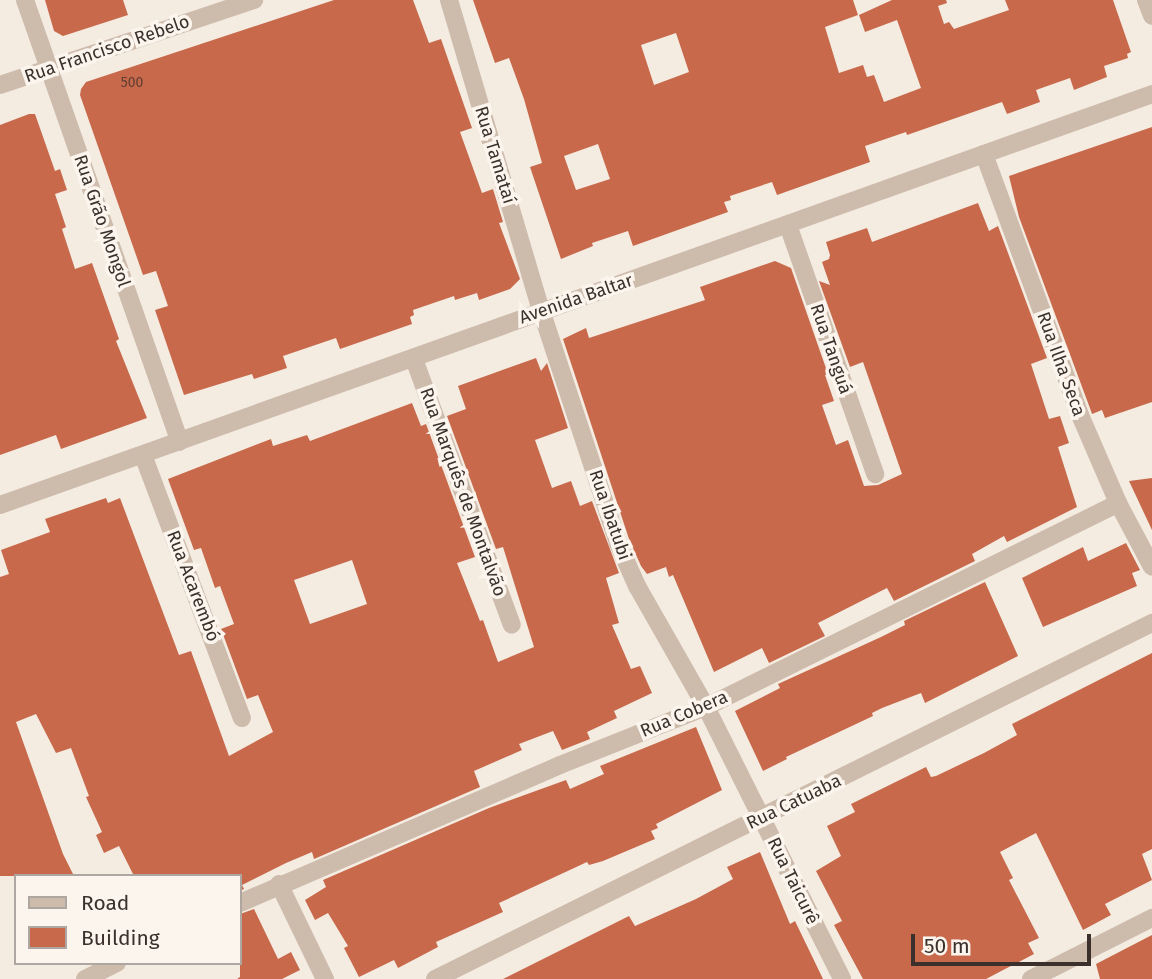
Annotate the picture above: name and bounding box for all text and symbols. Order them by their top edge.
street label: Rua Francisco Rebelo [22,11,192,87]
house number: 500 [121,75,143,91]
street label: Rua Tamataí [470,104,520,206]
street label: Rua Grão Mongol [69,152,135,290]
street label: Avenida Baltar [516,269,636,329]
street label: Rua Tanguá [805,301,857,397]
street label: Rua Ilha Seca [1032,309,1090,419]
street label: Rua Marquês de Montalvão [415,385,511,599]
street label: Rua Ibatubi [584,467,636,563]
street label: Rua Acarembó [162,527,224,645]
street label: Rua Cobera [637,686,731,742]
street label: Rua Catuaba [743,770,845,834]
street label: Rua Taicurê [763,834,823,928]
legend [14,874,242,965]
text: Road [81,890,129,916]
scale bar [914,920,1094,964]
text: Building [81,925,160,951]
text: 50 m [924,933,970,959]

